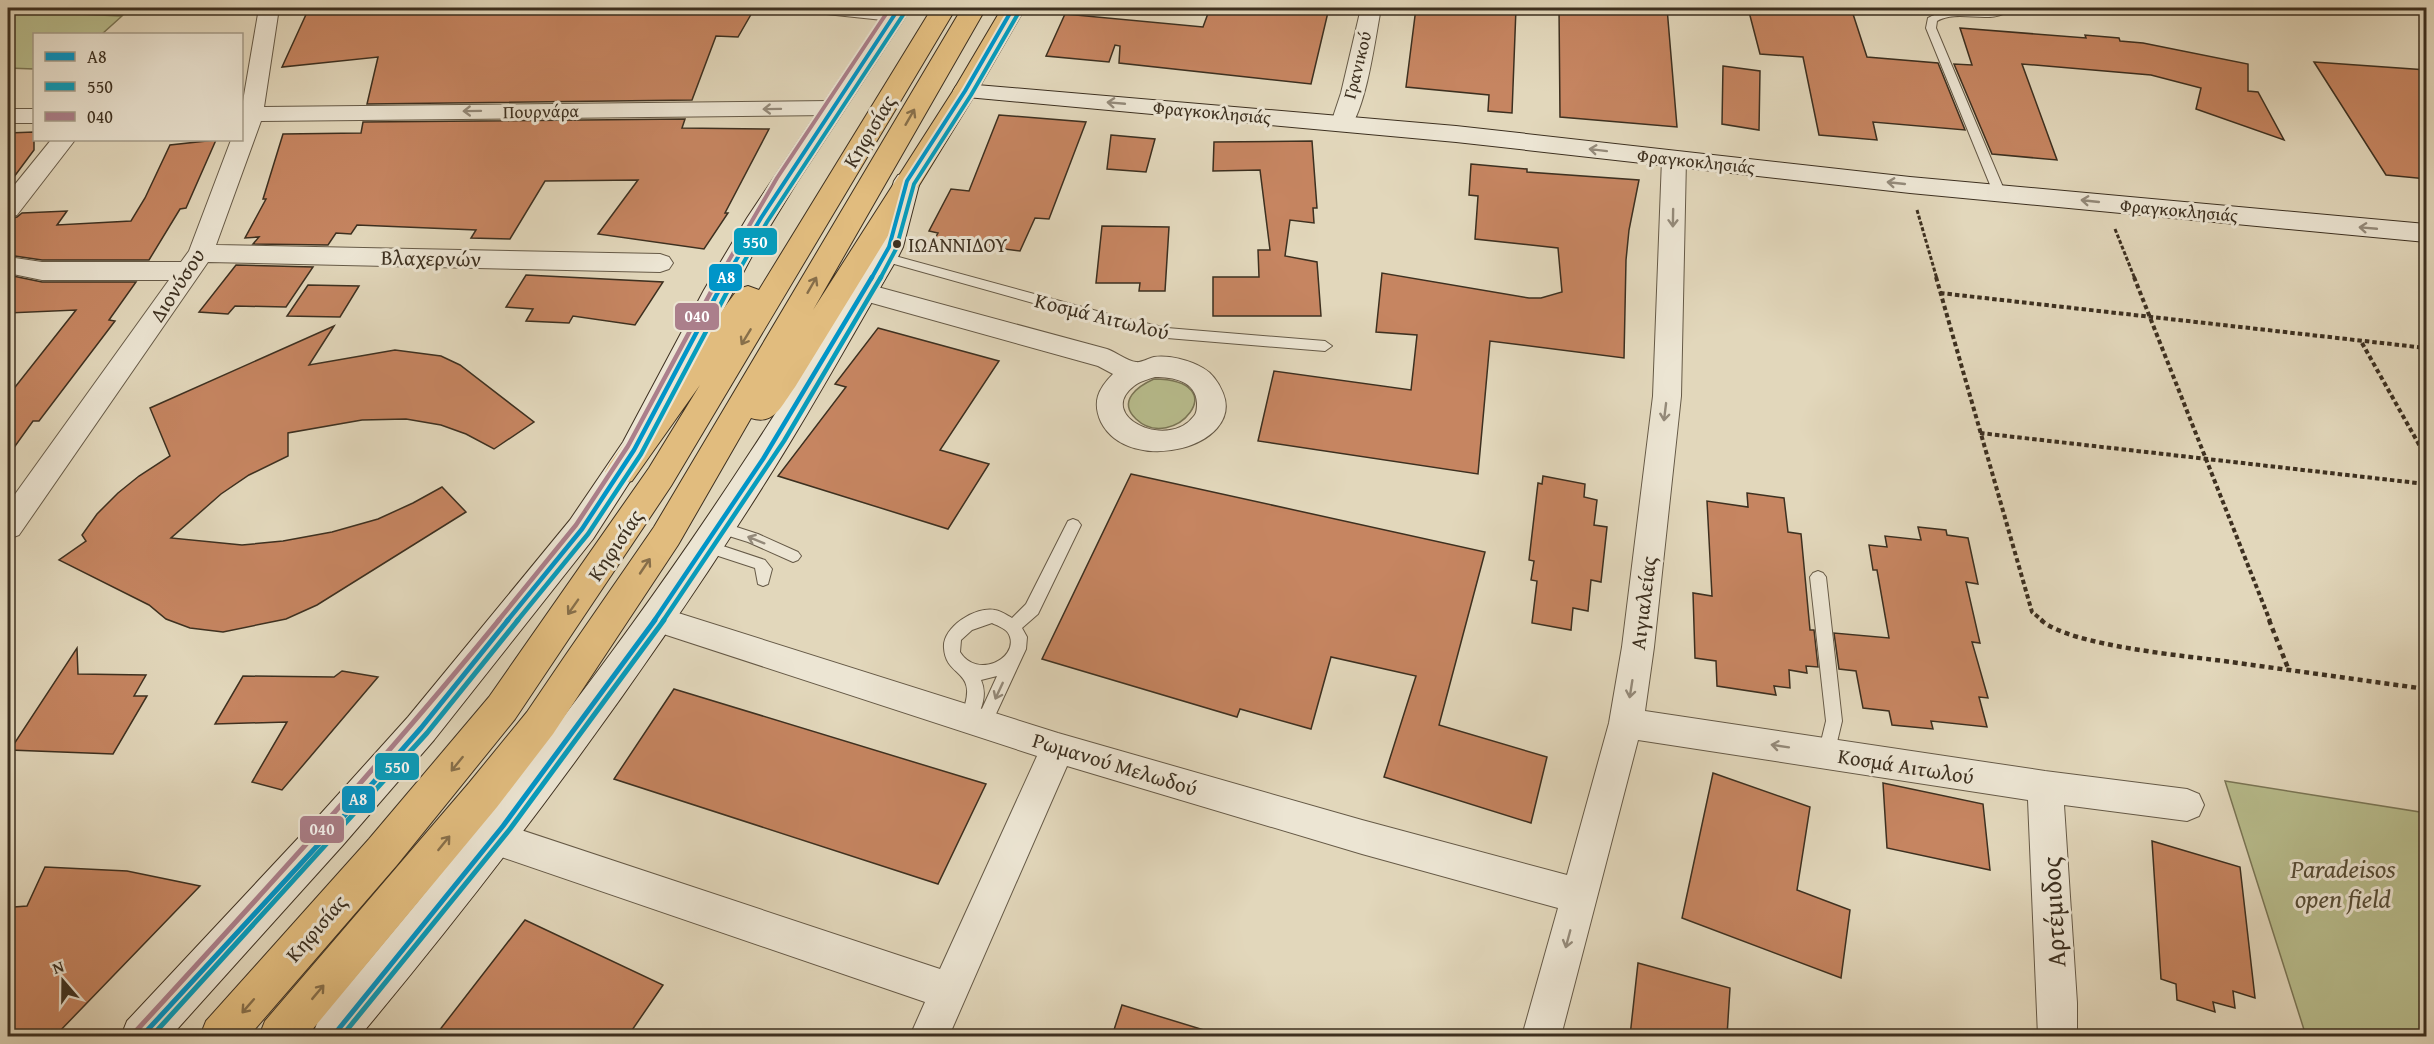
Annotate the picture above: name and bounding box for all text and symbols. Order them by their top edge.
street label: Γρανικού [1336,28,1378,102]
legend [33,33,243,141]
text: A8 [87,43,107,70]
text: 550 [87,73,113,100]
street label: Κηφισίας [835,88,903,174]
street label: Φραγκοκλησιάς [1152,93,1273,131]
street label: Πουρνάρα [503,97,580,125]
one-way arrow [1107,97,1127,108]
text: 040 [87,103,113,130]
one-way arrow [763,103,783,115]
one-way arrow [463,106,483,117]
one-way arrow [905,109,917,126]
street label: Φραγκοκλησιάς [1636,141,1757,181]
one-way arrow [1589,144,1609,155]
one-way arrow [1887,177,1907,188]
street label: Φραγκοκλησιάς [2119,191,2240,229]
one-way arrow [2081,195,2101,206]
one-way arrow [1667,207,1679,227]
one-way arrow [2359,222,2379,233]
line badge: 550 [733,227,778,256]
text: 550 [743,230,767,254]
place label: ΙΩΑΝΝΙΔΟΥ [908,230,1007,259]
marker: ΙΩΑΝΝΙΔΟΥ [891,238,903,250]
street label: Διονύσου [142,242,212,328]
street label: Βλαχερνών [380,242,482,274]
line badge: A8 [708,263,743,292]
text: A8 [717,265,735,289]
one-way arrow [807,277,818,295]
street label: Κοσμά Αιτωλού [1032,284,1172,348]
line badge: 040 [674,302,720,331]
text: 040 [685,304,709,328]
one-way arrow [739,328,751,345]
one-way arrow [1659,402,1670,422]
street label: Κηφισίας [580,503,650,587]
one-way arrow [747,534,766,545]
street label: Αιγιαλείας [1622,554,1664,651]
one-way arrow [639,559,651,575]
one-way arrow [567,598,579,615]
one-way arrow [1626,679,1637,699]
one-way arrow [992,681,1004,699]
street label: Ρωμανού Μελωδού [1029,724,1201,804]
street label: Κοσμά Αιτωλού [1836,740,1976,792]
one-way arrow [1771,741,1790,752]
line badge: 550 [374,752,420,781]
text: 550 [385,755,409,779]
one-way arrow [450,756,463,772]
line badge: A8 [341,785,376,814]
text: A8 [349,787,367,811]
line badge: 040 [299,815,345,844]
text: 040 [310,817,334,841]
one-way arrow [438,835,451,851]
park label: Paradeisos open field [2289,849,2396,918]
street label: Αρτέμιδος [2031,856,2075,968]
street label: Κηφισίας [278,887,354,969]
one-way arrow [1561,929,1573,948]
north arrow [33,951,93,1011]
text: N [49,954,67,980]
one-way arrow [312,984,325,1000]
one-way arrow [241,998,254,1014]

